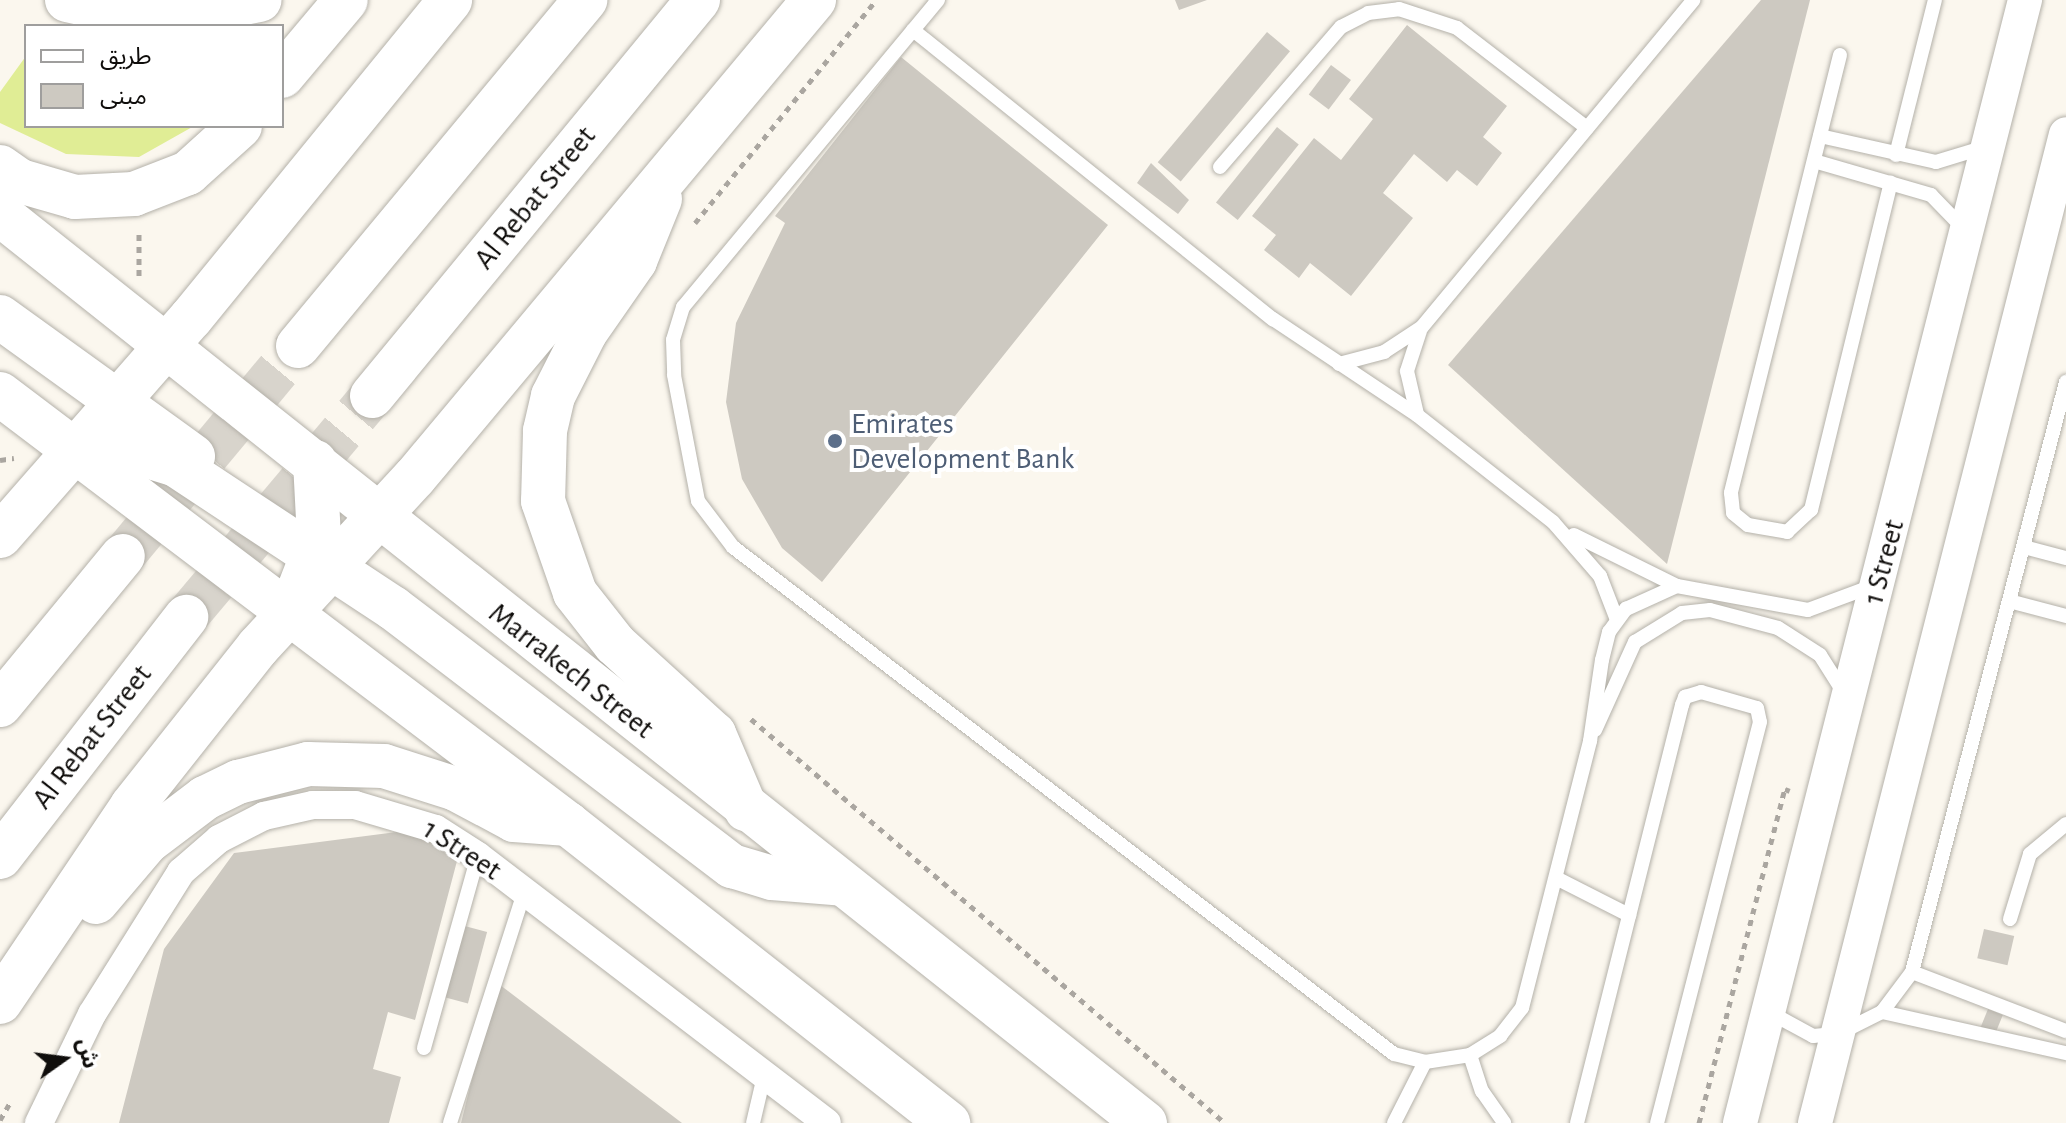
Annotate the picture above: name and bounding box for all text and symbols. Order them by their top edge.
legend [24,24,284,128]
text: طريق [100,45,152,69]
text: مبنى [100,85,147,109]
street label: Al Rebat Street [466,119,604,277]
place label: Emirates Development Bank [851,406,1074,476]
marker: Emirates Development Bank [826,432,844,450]
street label: 1 Street [1855,516,1913,608]
street label: Marrakech Street [481,595,661,747]
street label: Al Rebat Street [24,658,160,816]
street label: 1 Street [416,812,508,888]
north arrow [24,1019,104,1099]
text: ش [73,1036,102,1070]

